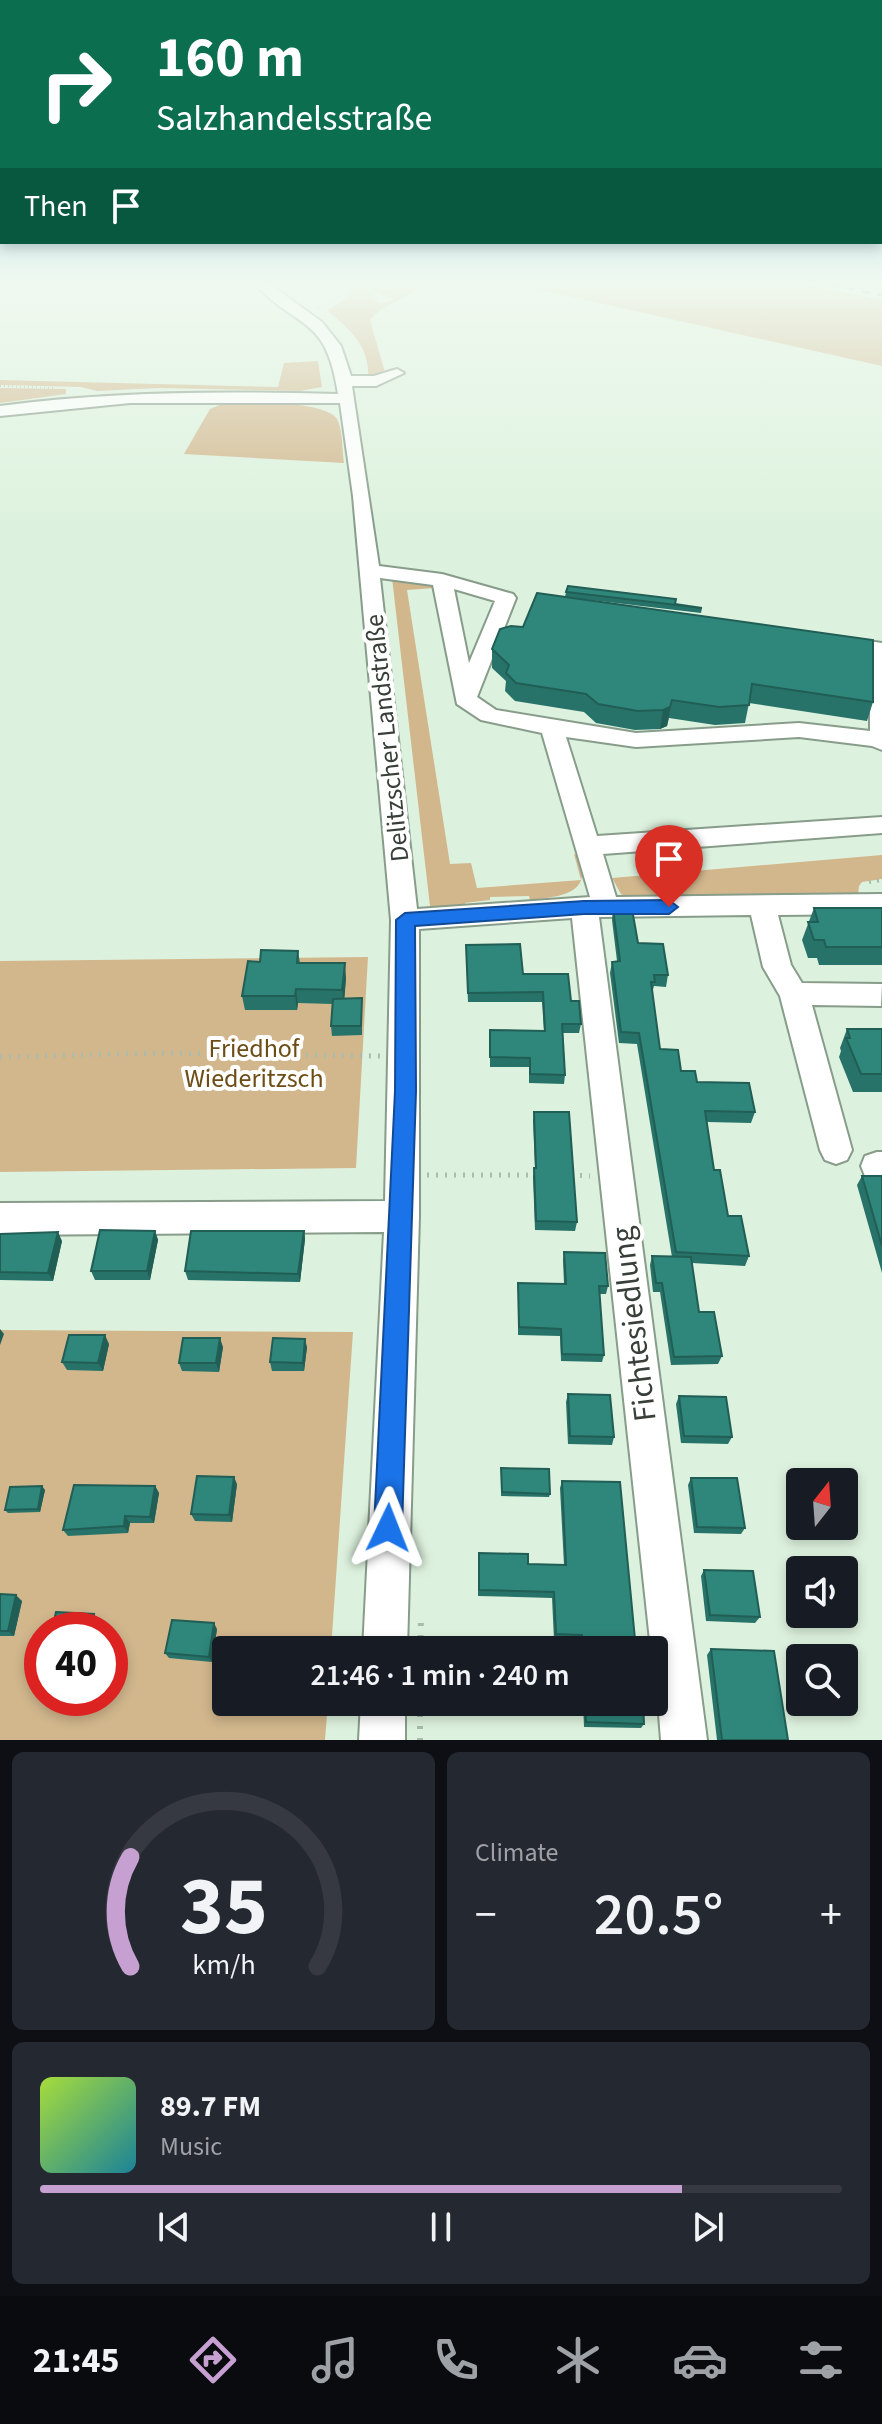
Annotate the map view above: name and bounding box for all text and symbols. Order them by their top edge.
text: 160 m [156,19,304,98]
icon: right [24,32,128,136]
text: Salzhandelsstraße [156,93,432,144]
icon: arrive [104,184,148,228]
text: Then [24,185,88,228]
street label: Delitzscher Landstraße [356,612,418,864]
pin [635,825,703,907]
icon: arrive [647,837,691,881]
park label: Friedhof Wiederitzsch [184,1030,324,1097]
street label: Fichtesiedlung [599,1224,669,1424]
north arrow [786,1468,858,1540]
map controls [786,1468,858,1716]
position arrow [346,1486,430,1570]
button: sound [786,1556,858,1628]
speed limit sign: 40 [24,1612,128,1716]
button: search [786,1644,858,1716]
text: 21:46 · 1 min · 240 m [310,1654,570,1697]
text: Climate [475,1834,559,1871]
text: 35 [180,1848,267,1966]
text: 20.5° [594,1873,723,1958]
text: − [475,1884,497,1947]
text: + [820,1884,842,1947]
text: km/h [192,1945,255,1985]
text: 89.7 FM [160,2085,261,2128]
text: Music [160,2128,222,2165]
icon: previous [152,2205,196,2249]
icon: pause [419,2205,463,2249]
icon: next [686,2205,730,2249]
icon: directions [185,2332,241,2388]
icon: music [307,2332,363,2388]
icon: phone [428,2332,484,2388]
icon: climate [550,2332,606,2388]
icon: car [672,2332,728,2388]
icon: filters [793,2332,849,2388]
text: 21:45 [33,2335,120,2386]

